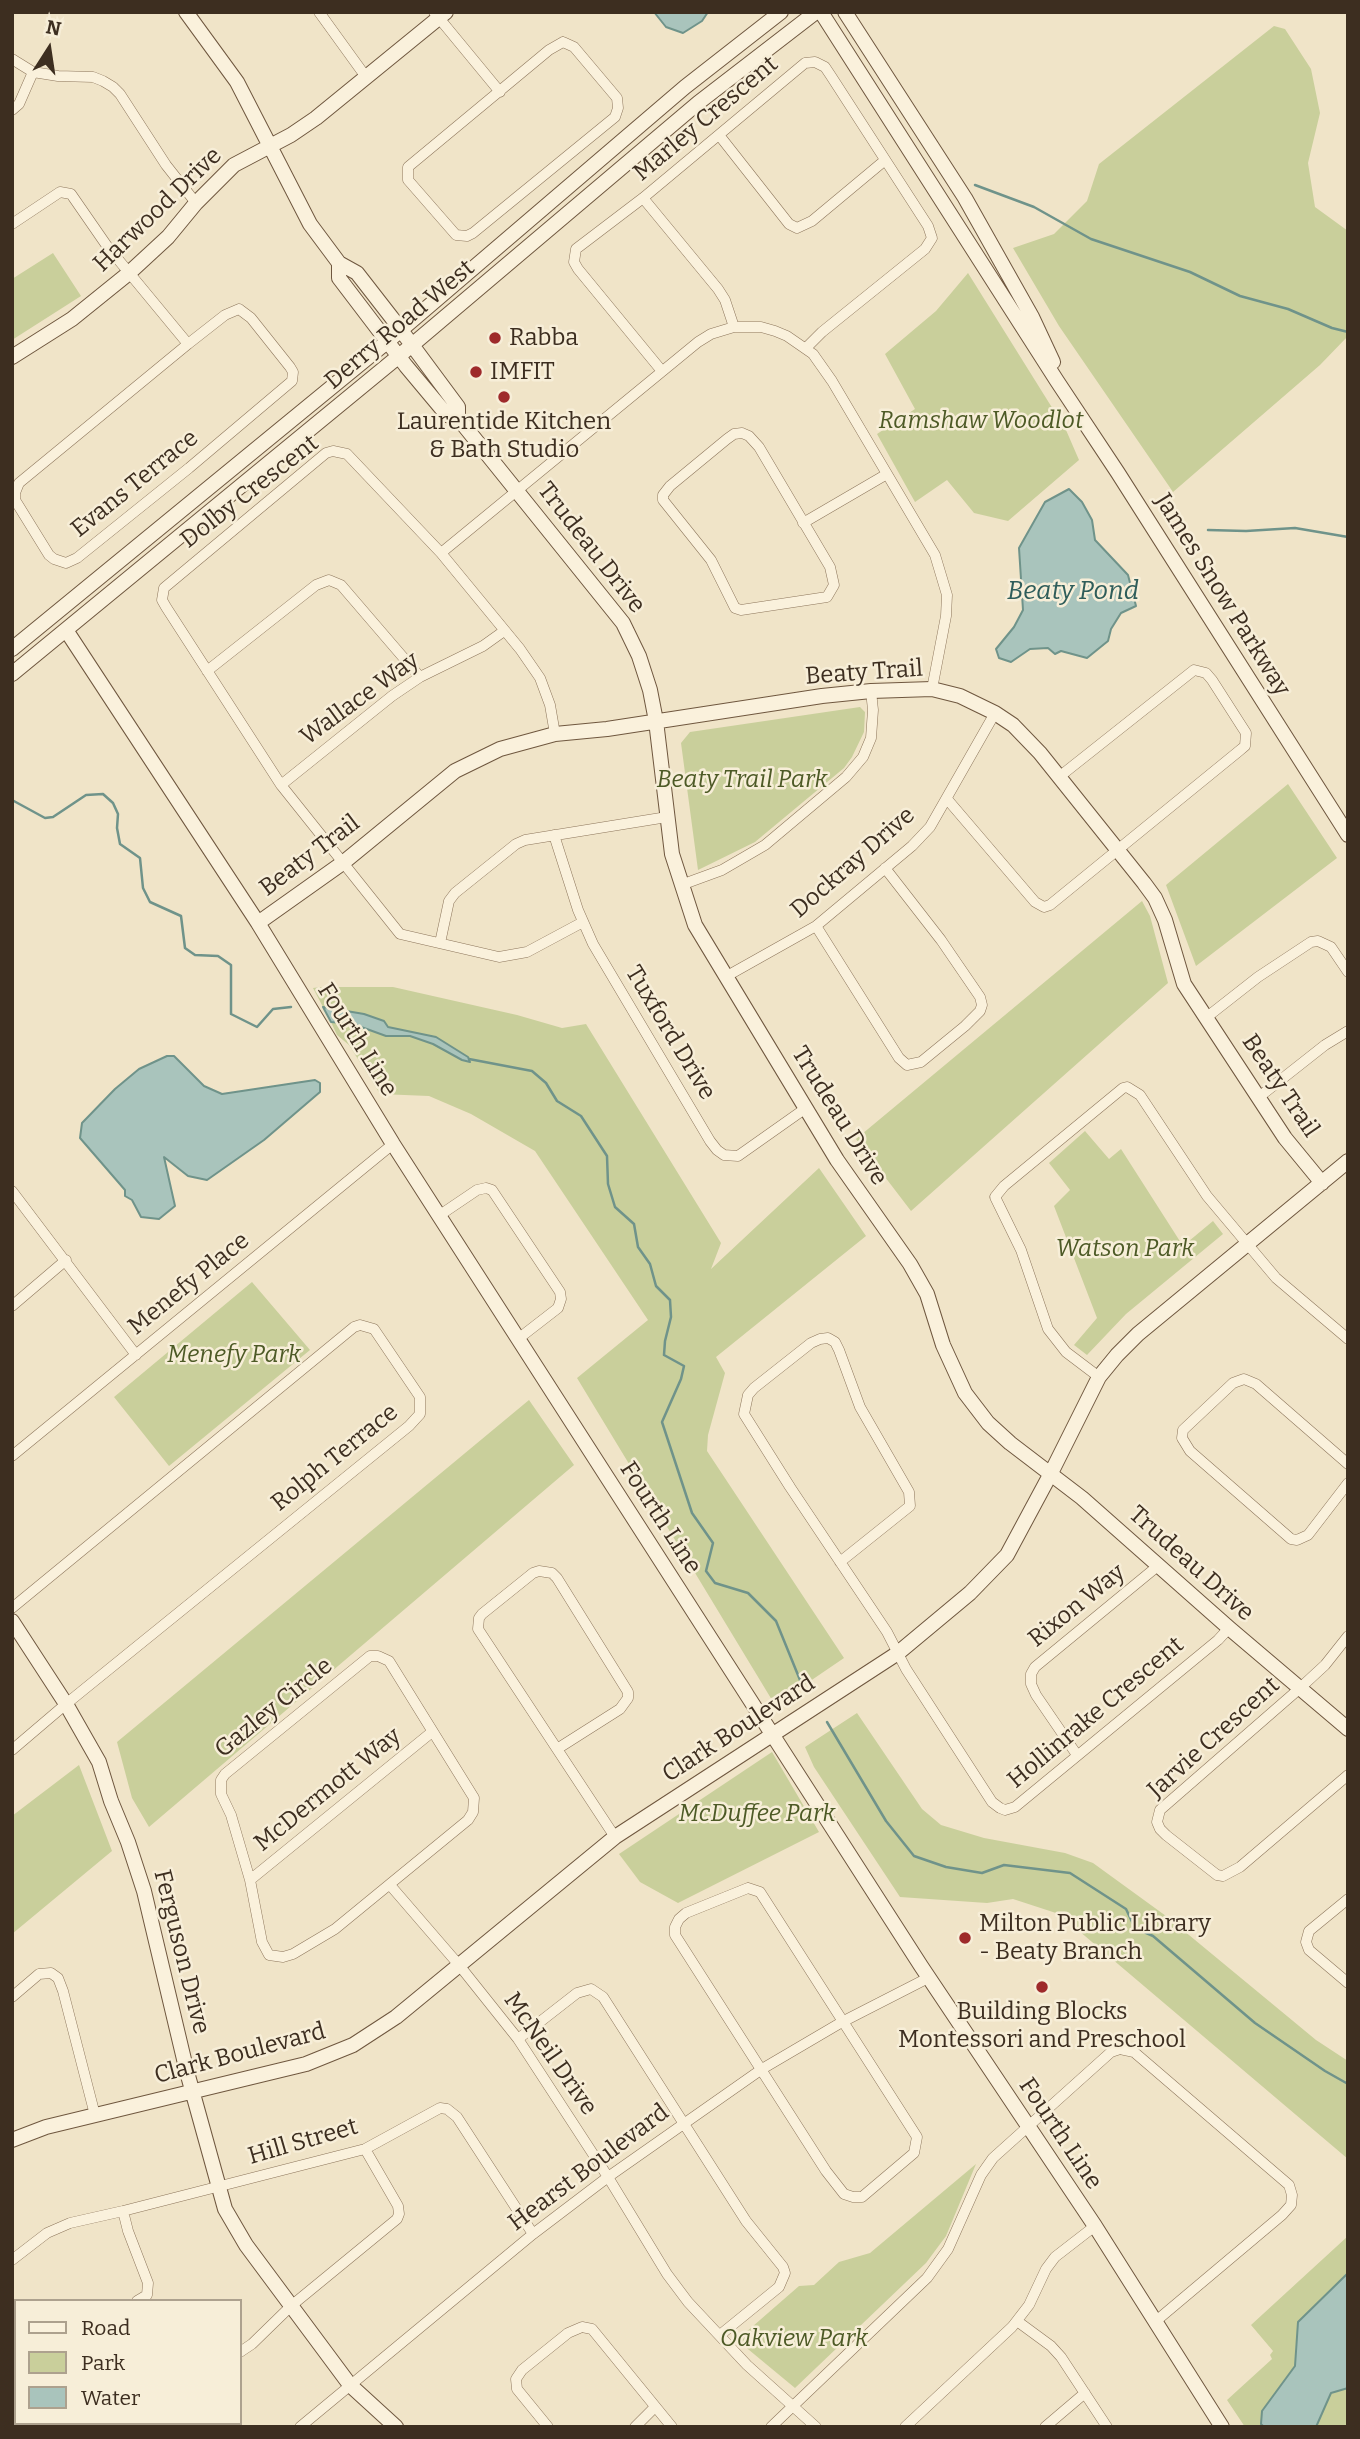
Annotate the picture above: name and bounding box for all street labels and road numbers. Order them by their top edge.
street label: Marley Crescent [628,50,784,188]
street label: Harwood Drive [88,142,228,278]
street label: Derry Road West [319,254,481,396]
street label: Evans Terrace [66,424,204,544]
street label: Dolby Crescent [175,429,325,555]
street label: Trudeau Drive [531,477,651,619]
street label: James Snow Parkway [1148,489,1296,701]
street label: Wallace Way [295,646,425,752]
street label: Beaty Trail [804,655,924,691]
street label: Dockray Drive [785,801,921,925]
street label: Beaty Trail [254,809,366,903]
street label: Tuxford Drive [619,961,721,1105]
street label: Fourth Line [311,978,403,1102]
street label: Beaty Trail [1235,1029,1325,1143]
street label: Trudeau Drive [785,1041,893,1191]
street label: Menefy Place [123,1227,255,1341]
street label: Rolph Terrace [266,1398,404,1518]
street label: Fourth Line [613,1456,707,1580]
street label: Trudeau Drive [1123,1500,1259,1628]
street label: Rixon Way [1023,1558,1131,1654]
street label: Hollinrake Crescent [1002,1631,1190,1795]
street label: Gazley Circle [209,1652,339,1764]
street label: Clark Boulevard [657,1669,821,1789]
street label: Jarvie Crescent [1142,1671,1286,1805]
street label: McDermott Way [249,1722,407,1858]
street label: Ferguson Drive [147,1867,215,2037]
street label: McNeil Drive [497,1987,603,2121]
street label: Clark Boulevard [151,2017,329,2091]
street label: Fourth Line [1012,2073,1108,2195]
street label: Hearst Boulevard [503,2098,675,2238]
street label: Hill Street [245,2113,361,2171]

